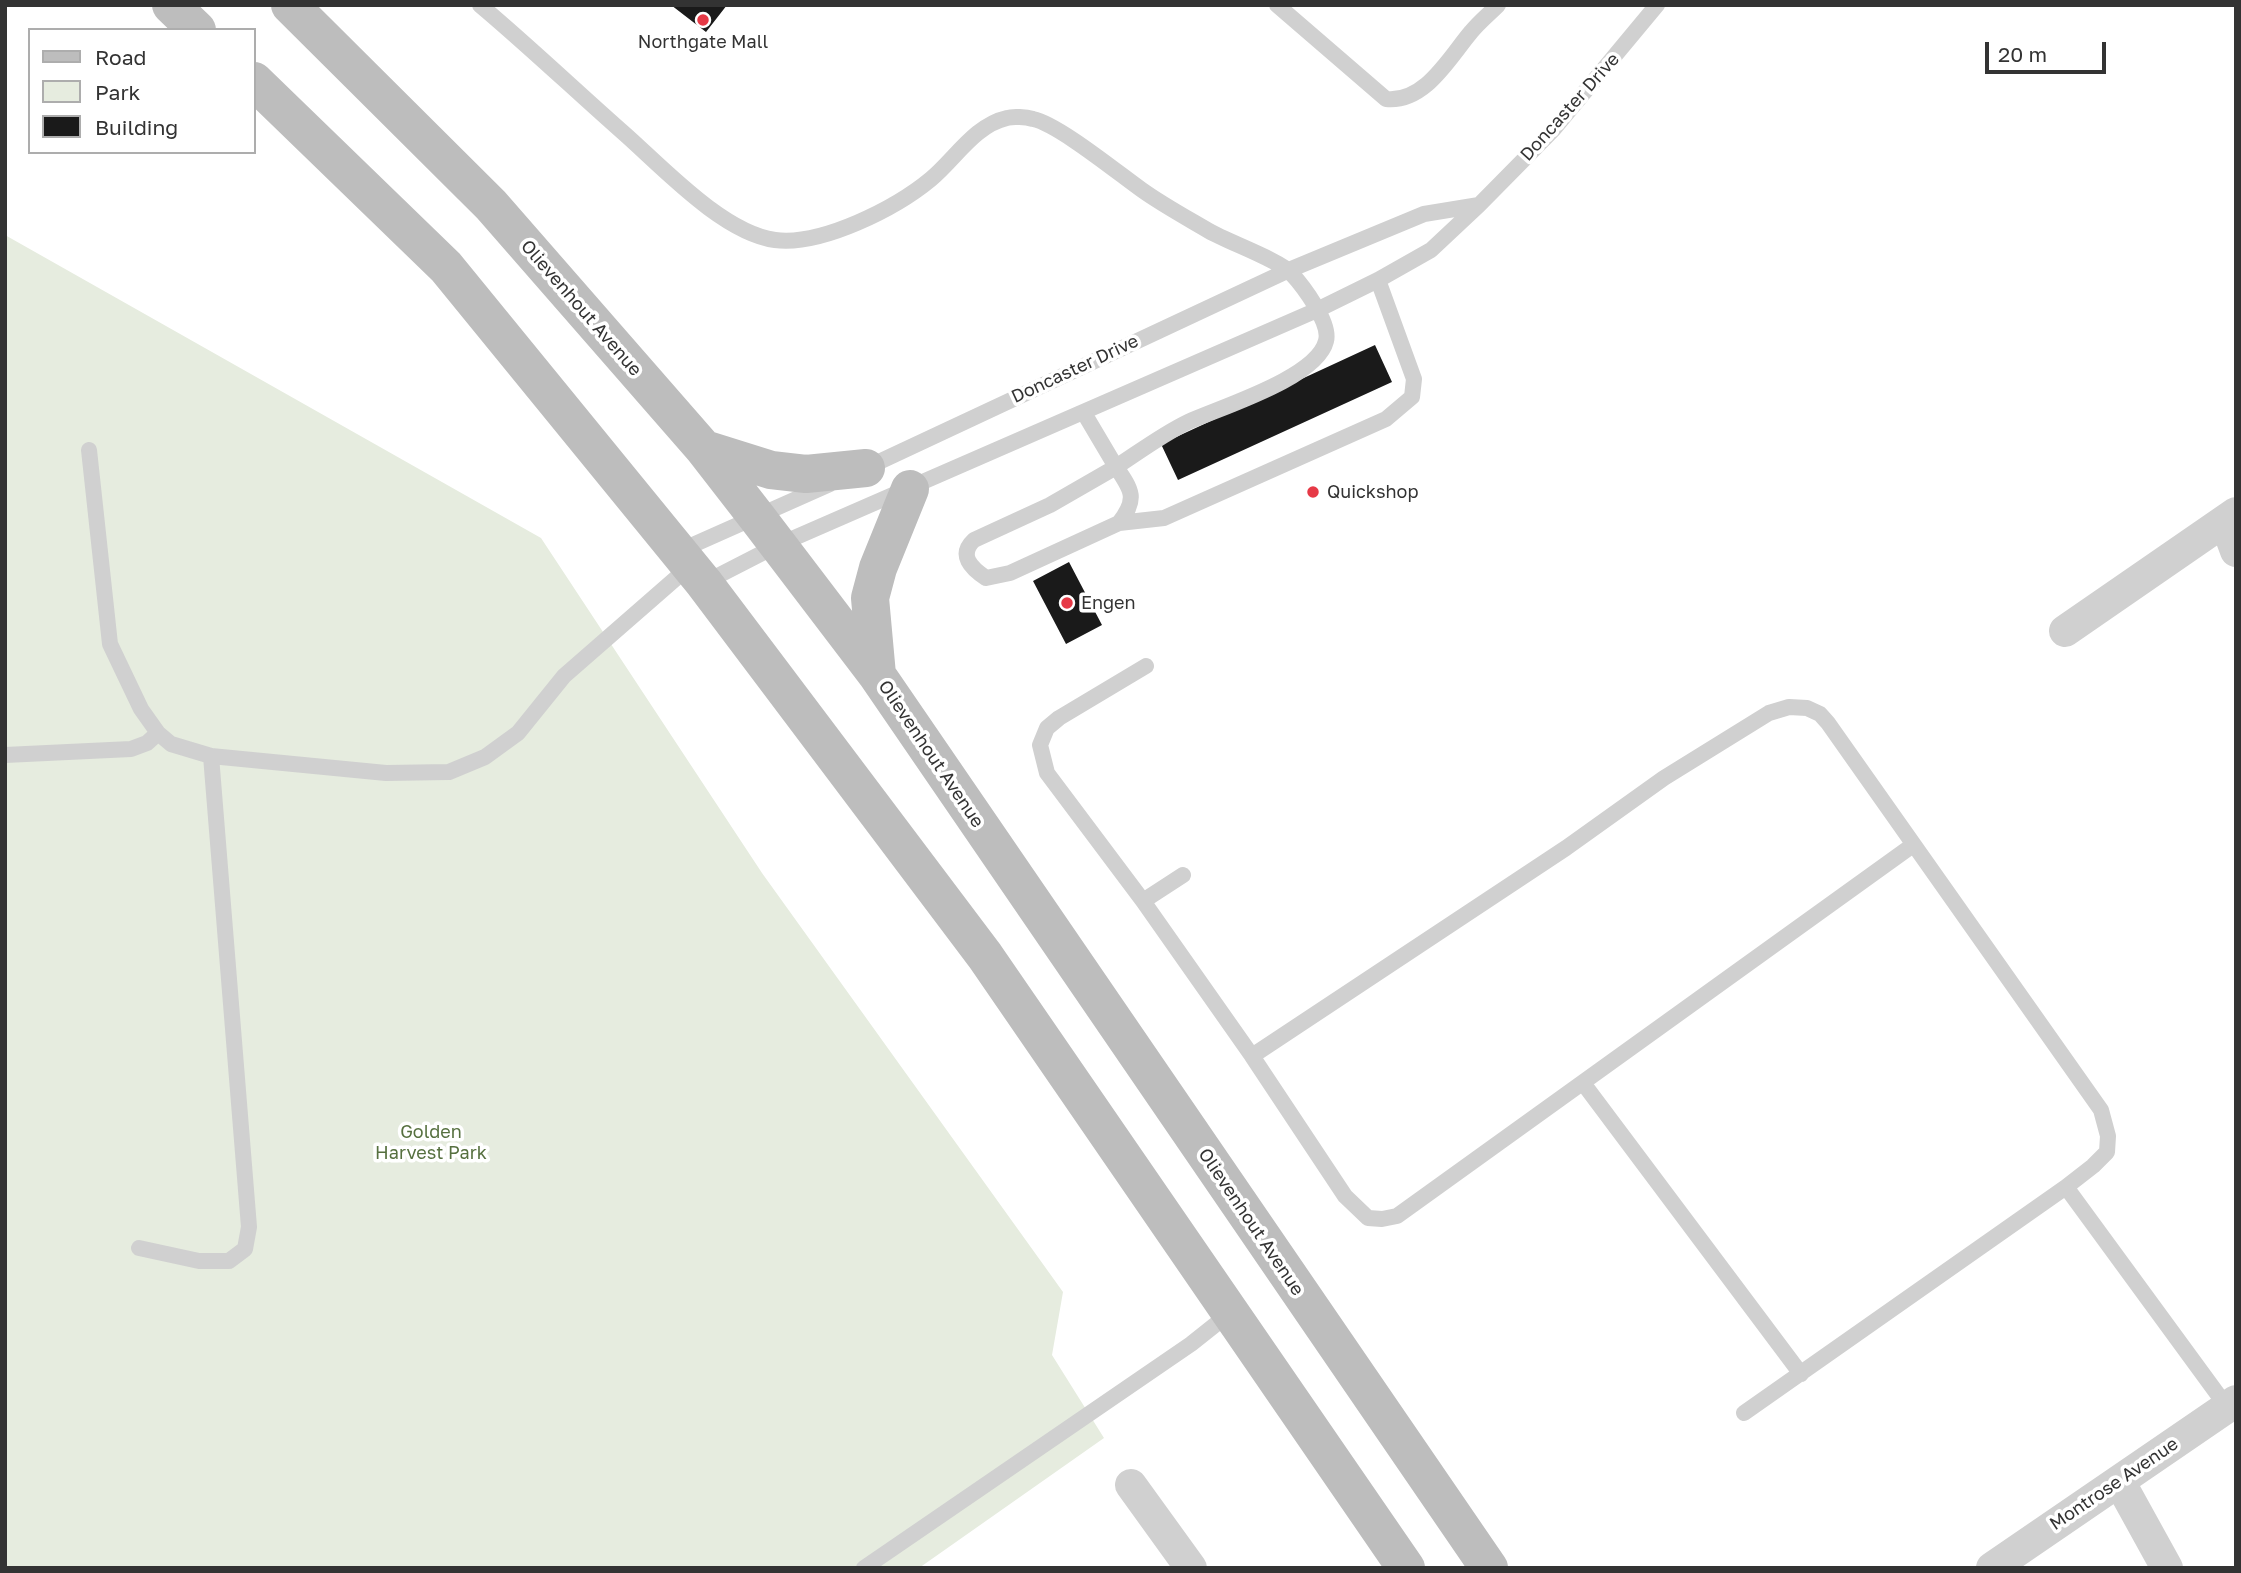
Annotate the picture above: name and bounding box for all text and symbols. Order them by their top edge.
marker: Northgate Mall [695,12,711,28]
legend [28,28,256,154]
scale bar [1989,28,2110,72]
place label: Northgate Mall [638,31,768,53]
text: 20 m [1998,41,2047,67]
text: Road [95,44,146,70]
street label: Doncaster Drive [1516,49,1624,165]
text: Park [95,79,140,105]
text: Building [95,114,178,140]
street label: Olievenhout Avenue [516,236,646,380]
street label: Doncaster Drive [1008,330,1142,408]
place label: Quickshop [1327,481,1418,503]
marker: Quickshop [1305,484,1321,500]
place label: Engen [1081,592,1136,614]
marker: Engen [1059,595,1075,611]
street label: Olievenhout Avenue [874,676,988,832]
park label: Golden Harvest Park [375,1121,487,1164]
street label: Olievenhout Avenue [1194,1144,1308,1300]
street label: Montrose Avenue [2046,1433,2182,1535]

